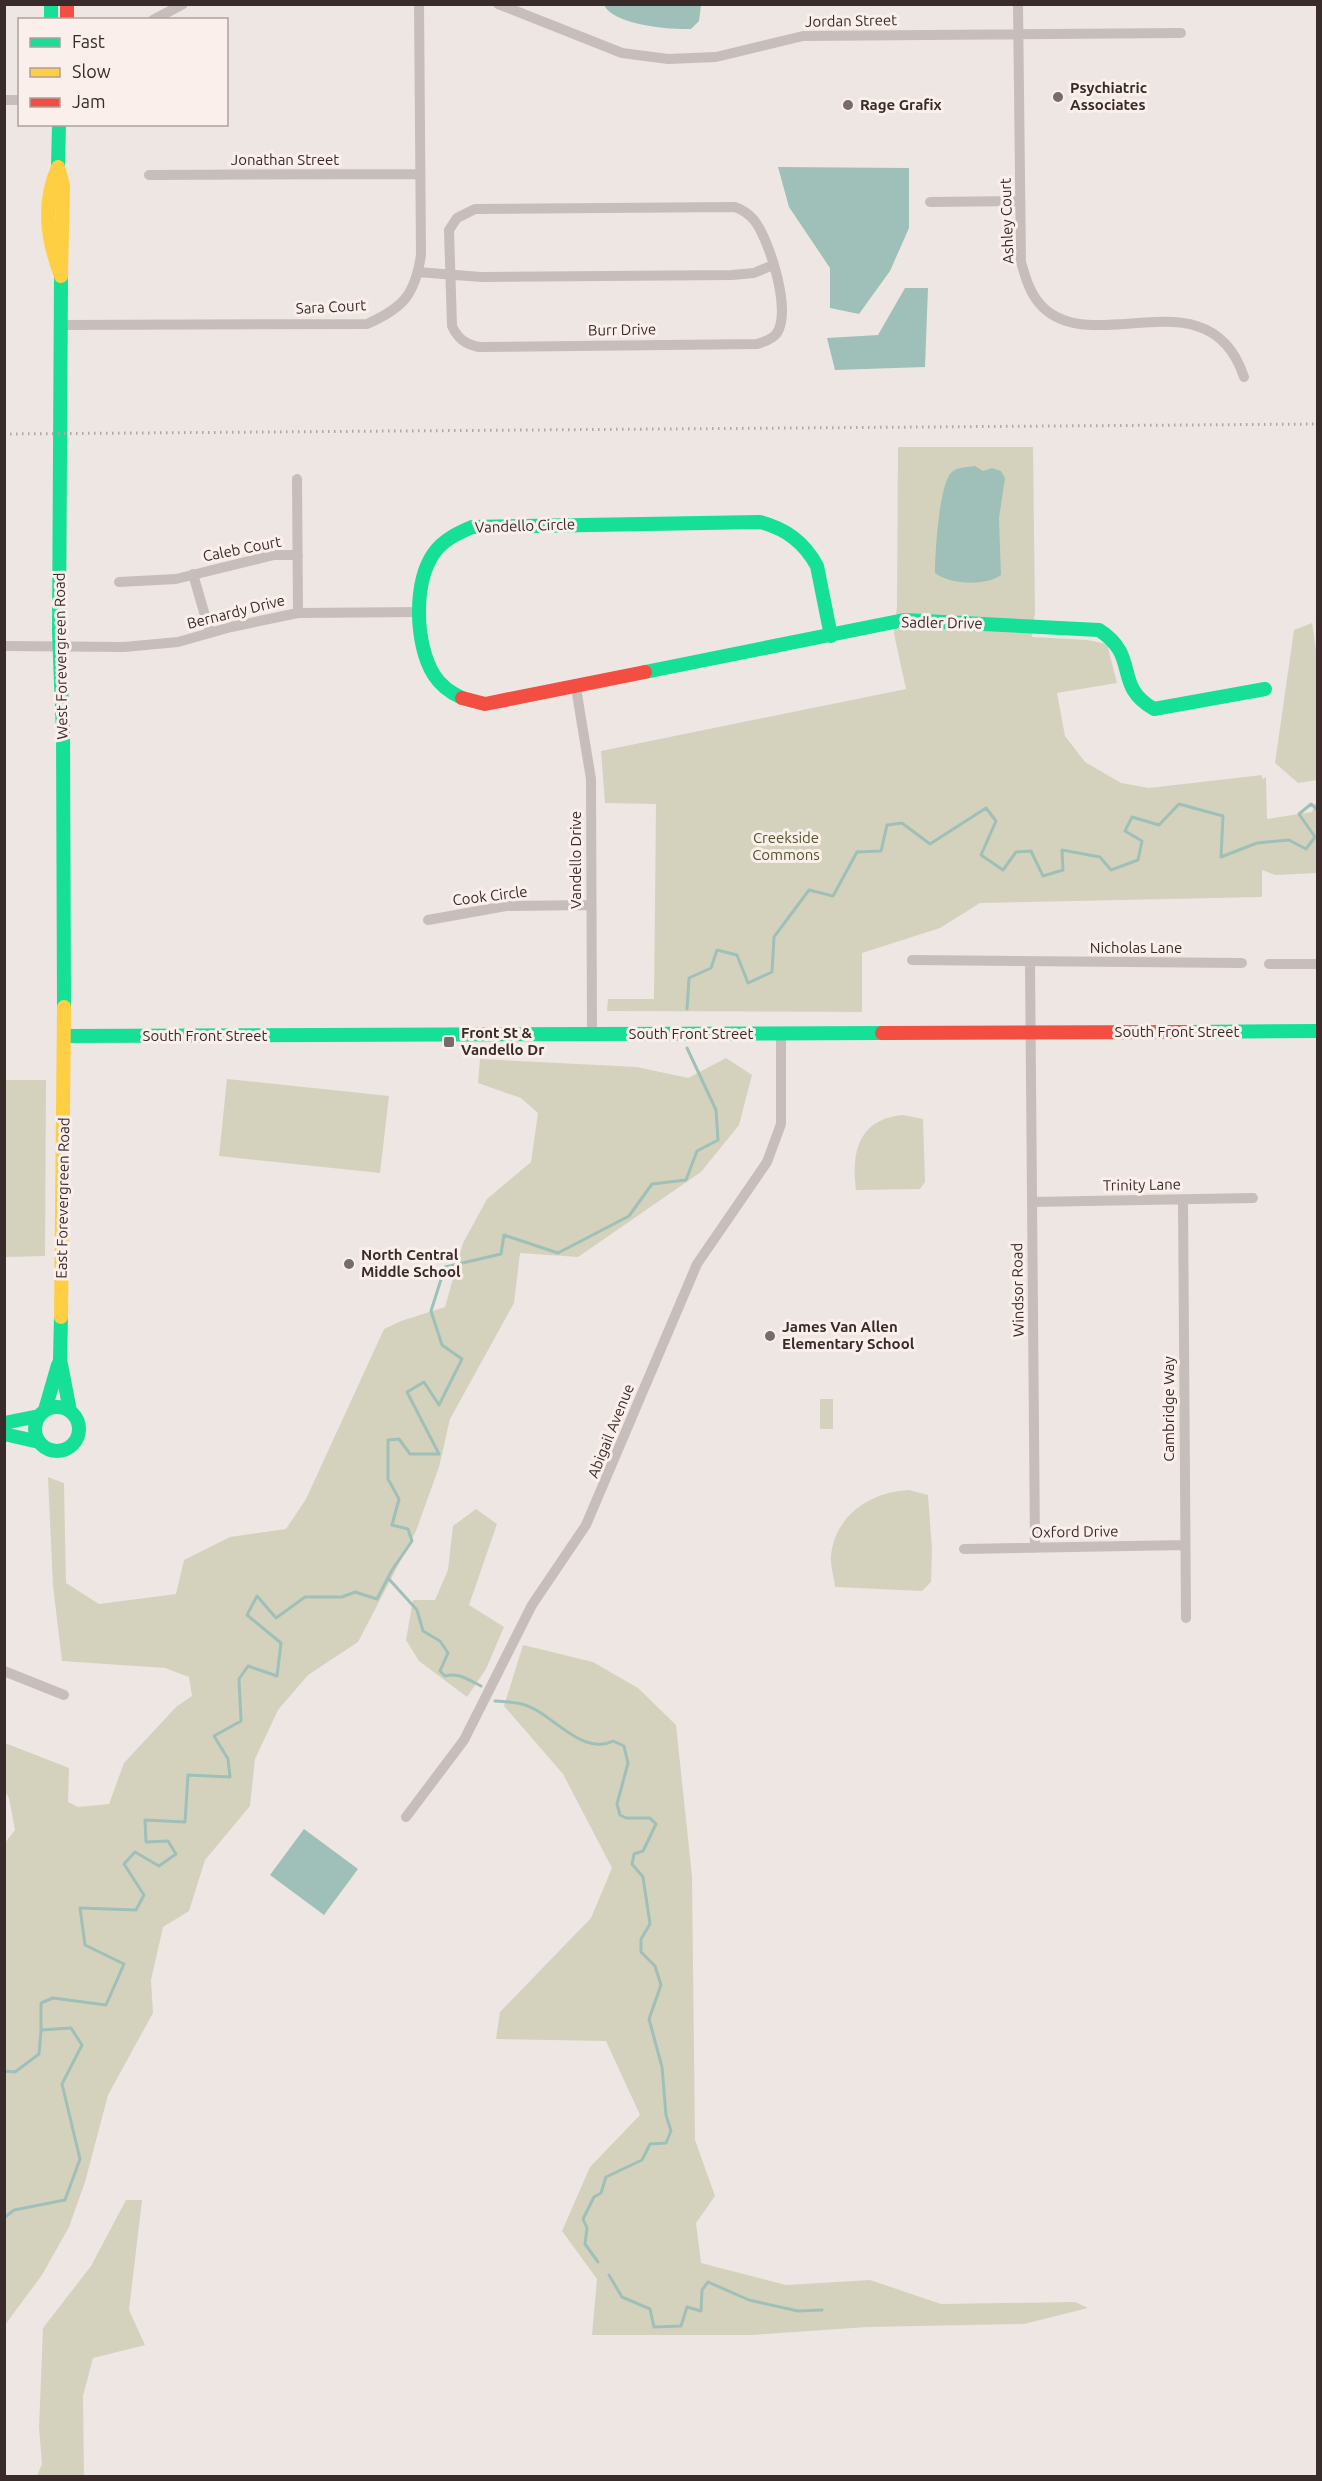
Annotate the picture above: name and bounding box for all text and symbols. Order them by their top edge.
street label: Jordan Street [805,11,897,30]
legend [18,18,228,126]
text: Fast [72,31,105,51]
text: Slow [72,61,111,81]
place label: Psychiatric Associates [1070,79,1147,113]
marker: Psychiatric Associates [1051,90,1065,104]
text: Jam [72,91,106,111]
place label: Rage Grafix [860,96,942,113]
marker: Rage Grafix [841,98,855,112]
street label: Jonathan Street [231,151,339,168]
street label: Ashley Court [997,178,1016,264]
street label: Sara Court [295,296,367,317]
street label: Burr Drive [588,320,656,339]
street label: Vandello Circle [475,515,575,536]
street label: Caleb Court [201,533,283,564]
street label: West Forevergreen Road [51,572,70,740]
street label: Bernardy Drive [185,591,287,632]
street label: Sadler Drive [901,613,983,632]
street label: Vandello Drive [567,811,584,909]
park label: Creekside Commons [752,829,820,863]
street label: Cook Circle [451,882,528,909]
street label: Nicholas Lane [1090,939,1182,956]
street label: South Front Street [1115,1023,1240,1040]
place label: Front St & Vandello Dr [461,1024,545,1058]
street label: South Front Street [629,1025,754,1042]
street label: South Front Street [143,1027,268,1044]
marker: Front St & Vandello Dr [442,1035,456,1049]
street label: East Forevergreen Road [53,1117,72,1279]
street label: Trinity Lane [1103,1175,1181,1194]
street label: Windsor Road [1008,1243,1027,1337]
place label: North Central Middle School [361,1246,461,1280]
marker: North Central Middle School [342,1257,356,1271]
place label: James Van Allen Elementary School [782,1318,915,1352]
marker: James Van Allen Elementary School [763,1329,777,1343]
street label: Cambridge Way [1160,1356,1177,1462]
street label: Abigail Avenue [584,1381,637,1480]
street label: Oxford Drive [1031,1522,1119,1541]

